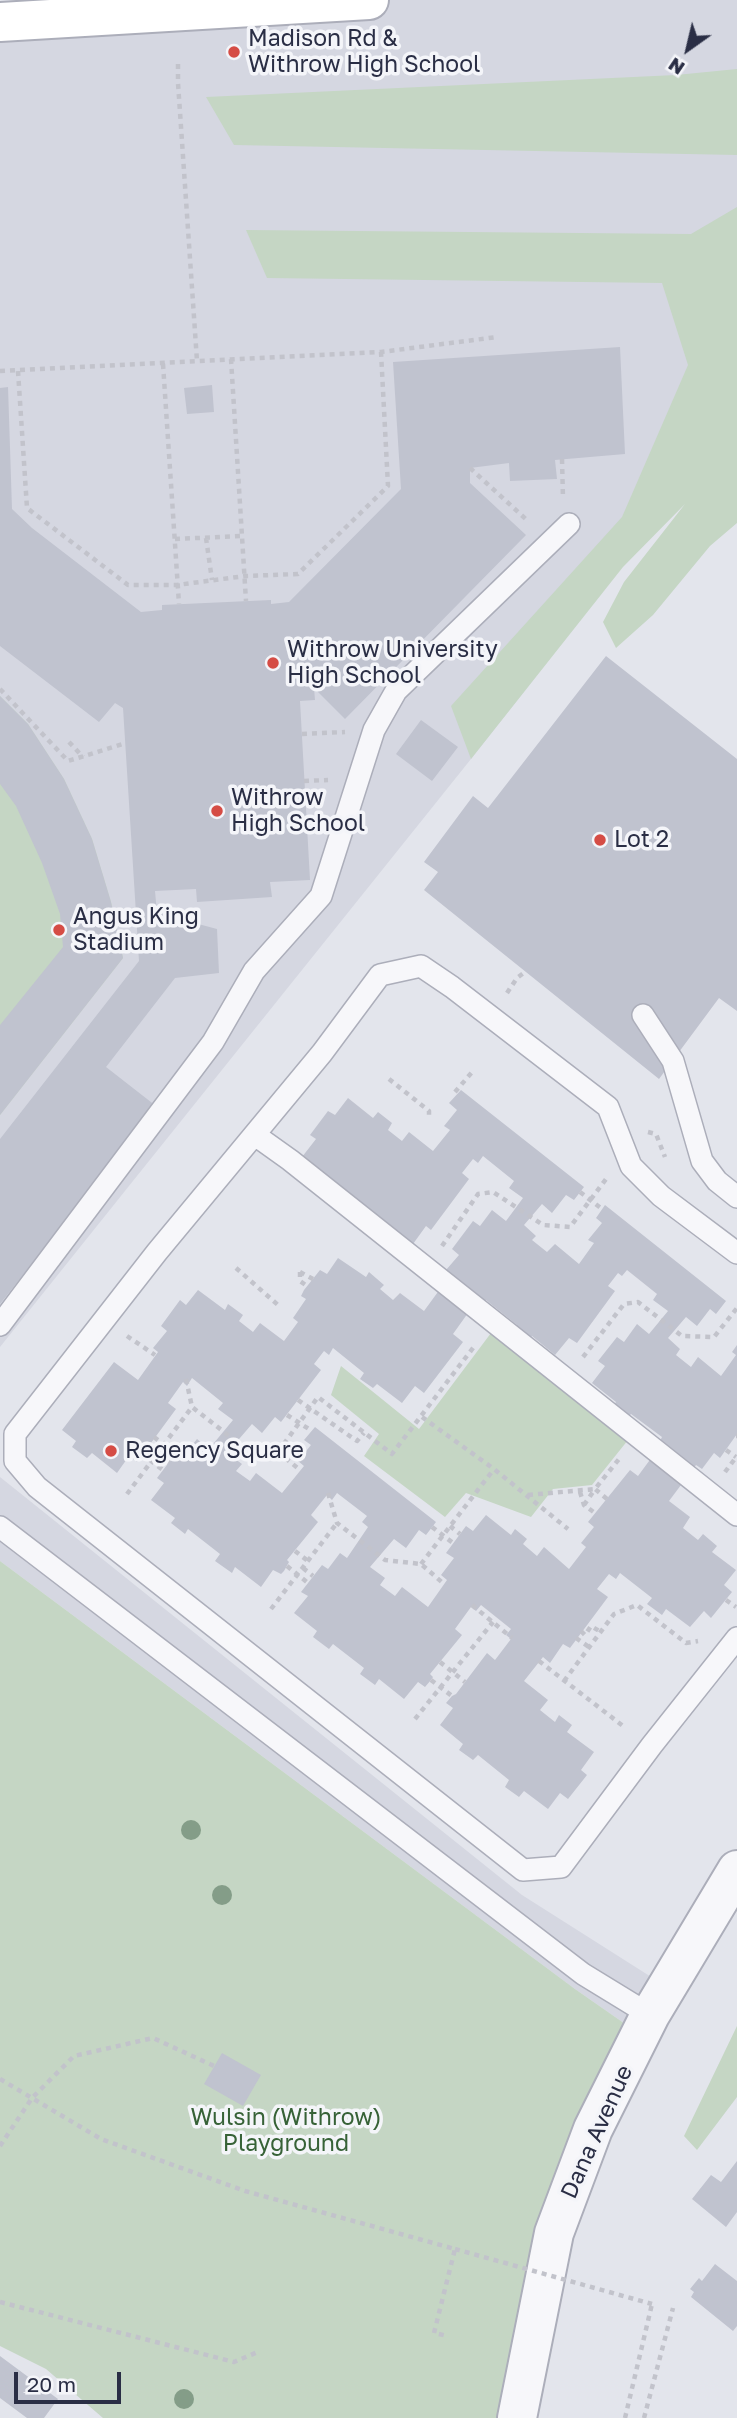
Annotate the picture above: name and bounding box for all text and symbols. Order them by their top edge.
north arrow [653,14,723,84]
place label: Madison Rd & Withrow High School [248,25,480,79]
marker: Madison Rd & Withrow High School [226,44,242,60]
text: N [664,53,688,80]
place label: Withrow University High School [287,636,498,690]
marker: Withrow University High School [265,655,281,671]
place label: Withrow High School [231,784,365,838]
marker: Withrow High School [209,803,225,819]
place label: Lot 2 [614,826,669,854]
marker: Lot 2 [592,832,608,848]
place label: Angus King Stadium [73,903,199,957]
marker: Angus King Stadium [51,922,67,938]
place label: Regency Square [125,1437,304,1465]
marker: Regency Square [103,1443,119,1459]
street label: Dana Avenue [555,2061,639,2203]
park label: Wulsin (Withrow) Playground [190,2104,382,2158]
scale bar [18,2358,124,2402]
text: 20 m [27,2371,76,2397]

